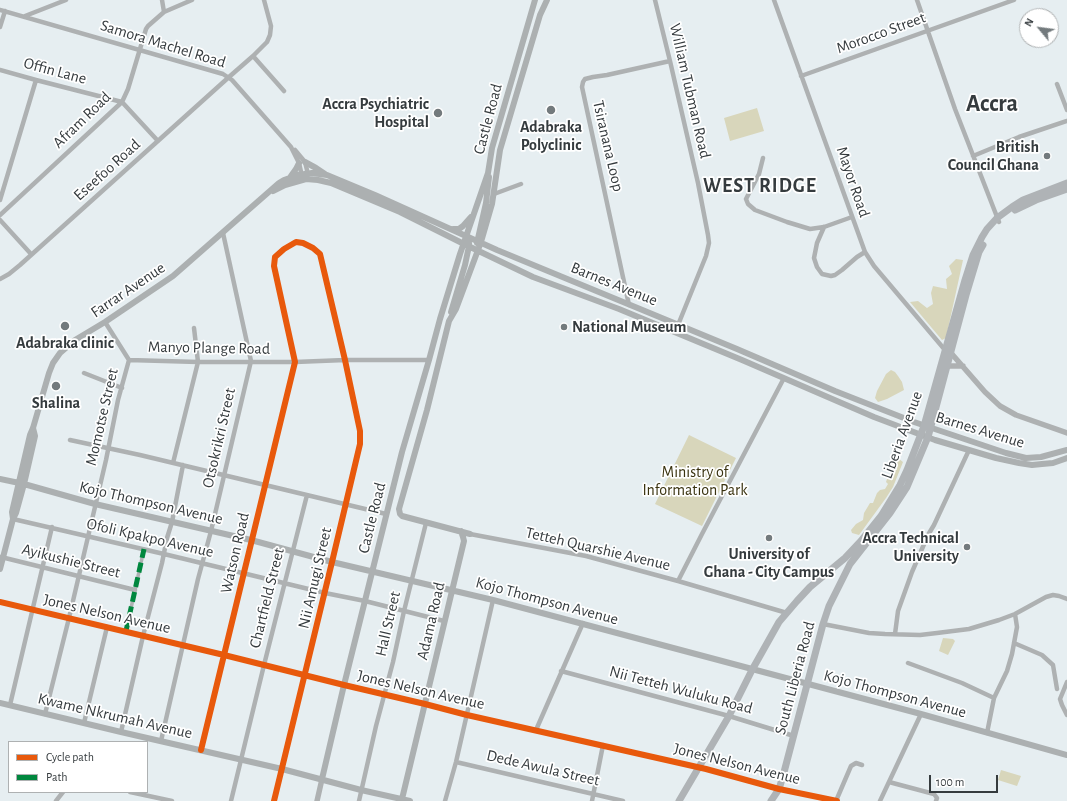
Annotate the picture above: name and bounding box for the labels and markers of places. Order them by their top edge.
place label: Accra Psychiatric Hospital [322,94,429,132]
marker: Adabraka Polyclinic [545,104,557,116]
marker: Accra Psychiatric Hospital [432,107,444,119]
place label: Adabraka Polyclinic [520,117,582,155]
place label: British Council Ghana [948,137,1039,175]
marker: British Council Ghana [1042,151,1052,161]
place label: National Museum [572,317,686,337]
marker: Adabraka clinic [59,320,71,332]
marker: National Museum [559,322,569,332]
place label: Adabraka clinic [16,333,114,353]
marker: Shalina [50,380,62,392]
place label: Shalina [32,393,80,413]
place label: Accra Technical University [862,528,959,566]
marker: University of Ghana - City Campus [764,533,774,543]
marker: Accra Technical University [962,542,972,552]
place label: University of Ghana - City Campus [704,544,834,582]

